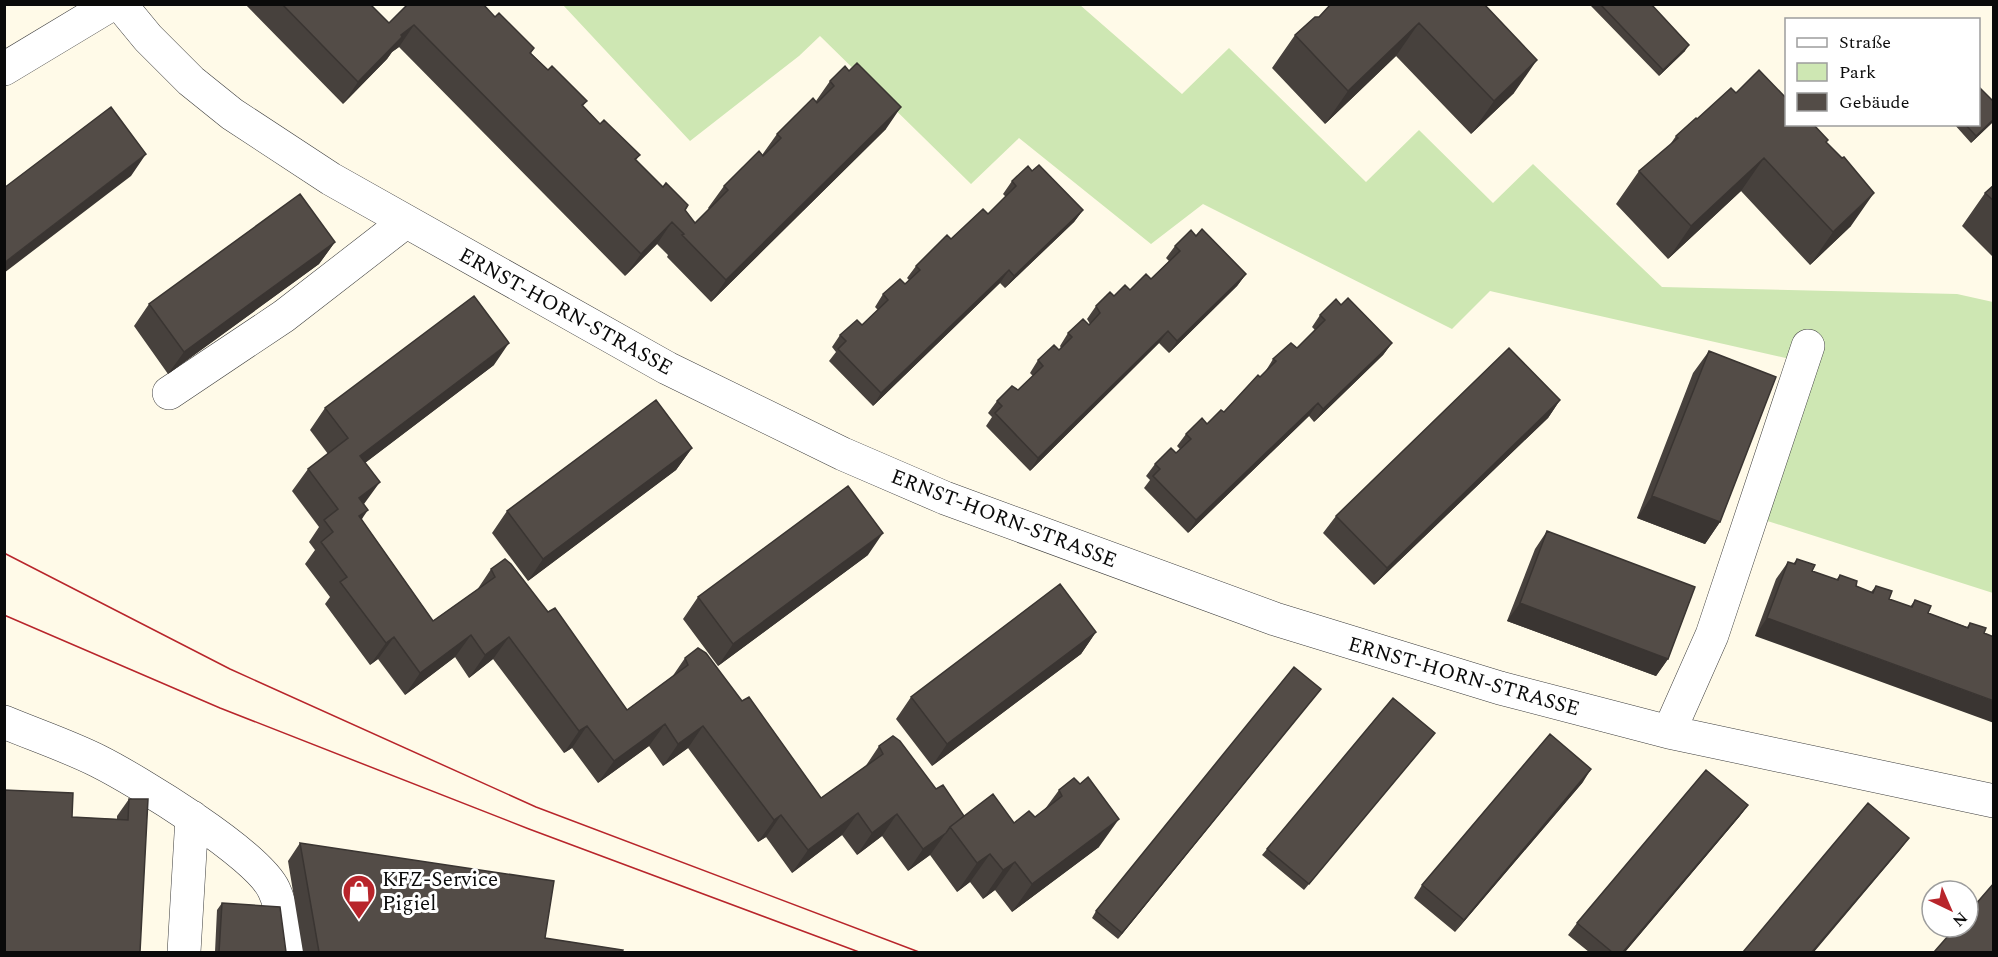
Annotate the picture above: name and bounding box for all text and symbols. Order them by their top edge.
legend [1785,18,1980,126]
text: Straße [1839,29,1891,56]
text: Park [1839,59,1876,86]
text: Gebäude [1839,89,1909,116]
street label: ERNST-HORN-STRASSE [453,240,678,384]
street label: ERNST-HORN-STRASSE [886,461,1121,577]
street label: ERNST-HORN-STRASSE [1344,628,1584,725]
place label: KFZ-Service Pigiel [382,864,498,920]
shop icon: KFZ-Service Pigiel [341,873,377,920]
north arrow [1920,879,1980,939]
text: N [1947,906,1973,932]

